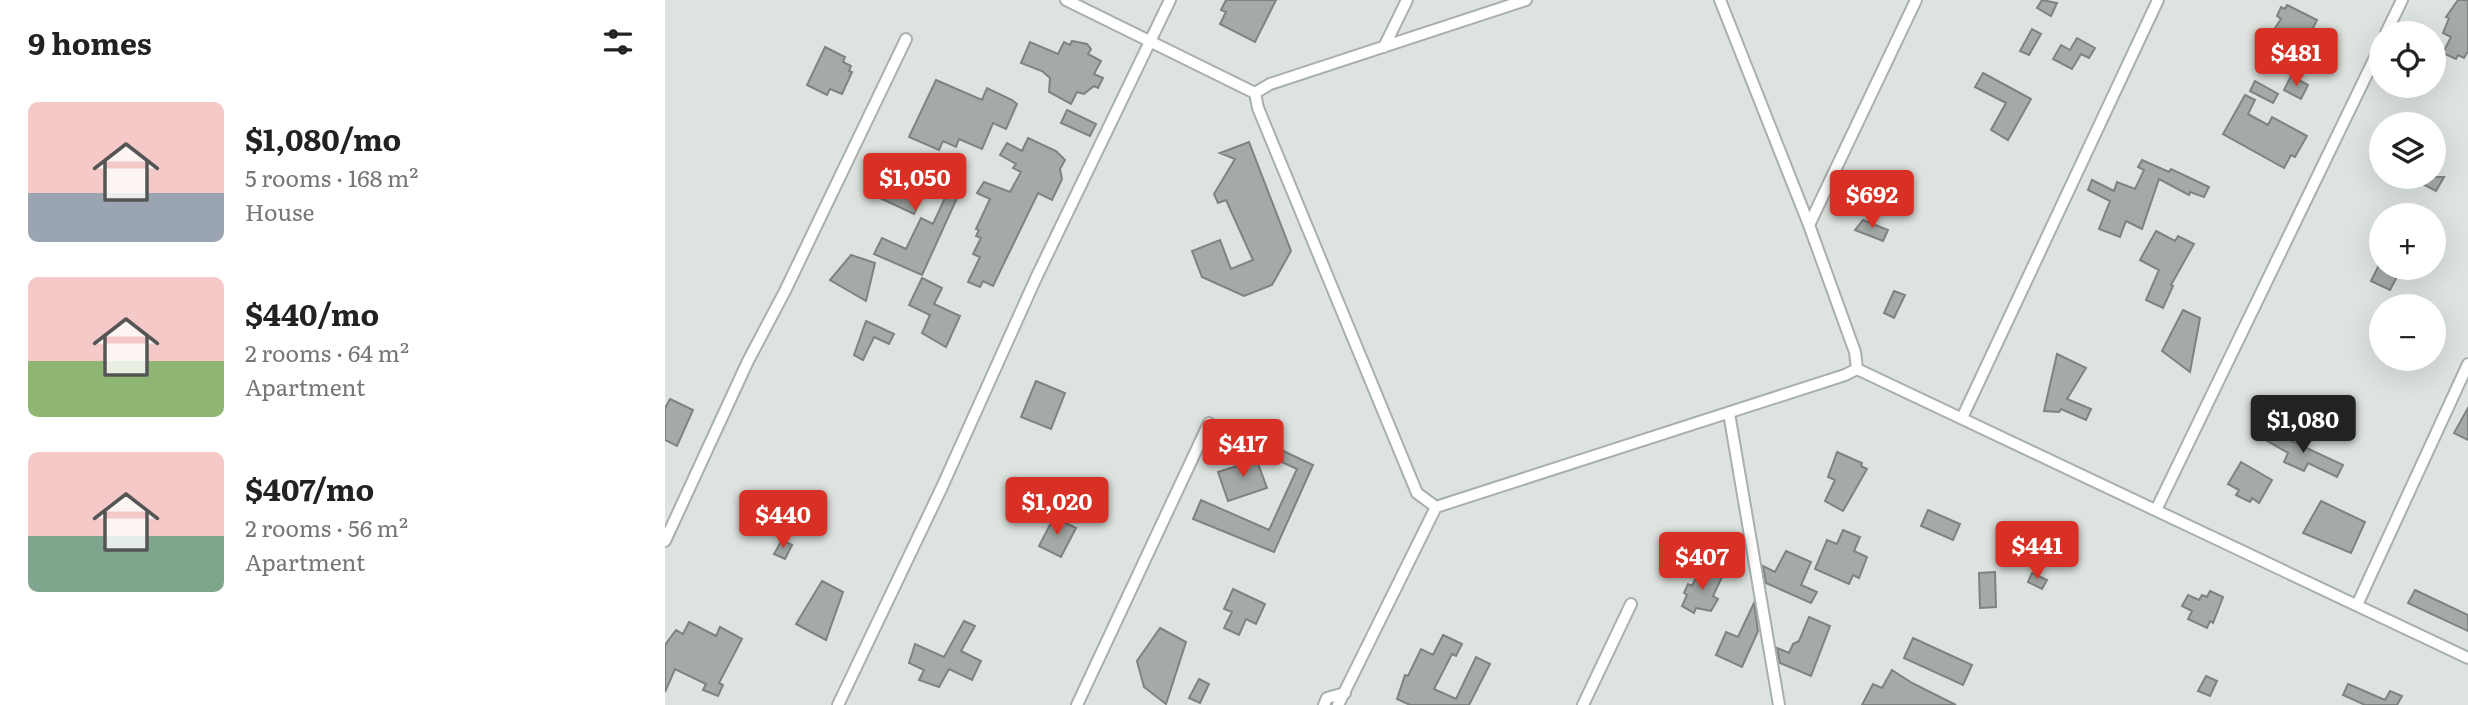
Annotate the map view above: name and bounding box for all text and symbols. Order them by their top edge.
text: 9 homes [28,20,152,64]
map controls [2369,21,2446,371]
button: locate [2369,21,2446,98]
icon: filters [599,23,637,61]
pin: $481 [2255,28,2337,88]
text: $481 [2271,34,2321,68]
button: layers [2369,112,2446,189]
text: $1,080/mo [245,116,401,160]
icon: home [84,130,168,214]
pin: $1,050 [858,154,972,213]
text: $1,050 [879,159,951,193]
text: 5 rooms · 168 m² [245,160,418,194]
pin: $692 [1831,170,1913,230]
text: $692 [1846,176,1898,210]
text: House [245,194,314,228]
button: + [2369,203,2446,280]
text: $440/mo [245,291,379,335]
button: − [2369,294,2446,371]
icon: home [84,305,168,389]
text: 2 rooms · 64 m² [245,335,409,369]
text: Apartment [245,369,365,403]
pin: $1,080 [2246,396,2360,455]
text: $1,080 [2267,401,2339,435]
pin: $417 [1202,420,1284,479]
text: $417 [1219,425,1267,459]
text: $407/mo [245,466,374,510]
pin: $1,020 [1000,477,1114,537]
icon: home [84,480,168,564]
text: $1,020 [1021,483,1093,517]
pin: $440 [742,490,824,550]
text: $440 [755,496,811,530]
text: 2 rooms · 56 m² [245,510,408,544]
pin: $441 [1996,522,2078,581]
text: $441 [2012,527,2062,561]
pin: $407 [1661,532,1743,592]
text: $407 [1675,538,1729,572]
text: Apartment [245,544,365,578]

